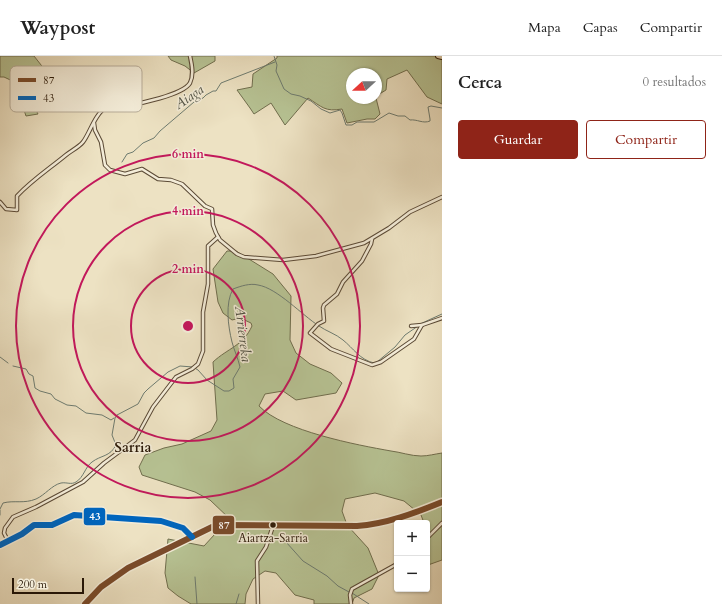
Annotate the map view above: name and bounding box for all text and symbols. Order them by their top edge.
text: Waypost [20,15,95,41]
text: Mapa [528,18,561,37]
text: Capas [583,18,618,37]
text: Compartir [640,18,702,37]
legend [10,66,142,112]
north arrow [346,68,382,104]
text: Cerca [458,71,502,94]
text: 87 [43,73,55,88]
text: 0 resultados [642,73,706,91]
water label: Aiaga [170,80,208,114]
text: 43 [43,91,55,106]
button: Guardar [458,120,578,159]
button: Compartir [586,120,706,159]
text: 6 min [172,146,204,162]
text: 4 min [172,203,204,219]
text: 2 min [172,261,204,277]
water label: Arrierreka [230,304,256,363]
centre of rings [181,319,195,333]
district label: Sarria [114,438,152,457]
line badge: 43 [83,507,106,526]
text: 43 [89,509,101,524]
line badge: 87 [212,515,235,535]
text: 87 [218,518,230,533]
marker: Aiartza-Sarria [268,520,278,530]
map controls [394,520,430,592]
button: + [394,520,430,556]
place label: Aiartza-Sarria [238,530,309,546]
button: − [394,556,430,592]
scale bar [12,576,84,595]
text: 200 m [18,577,47,592]

